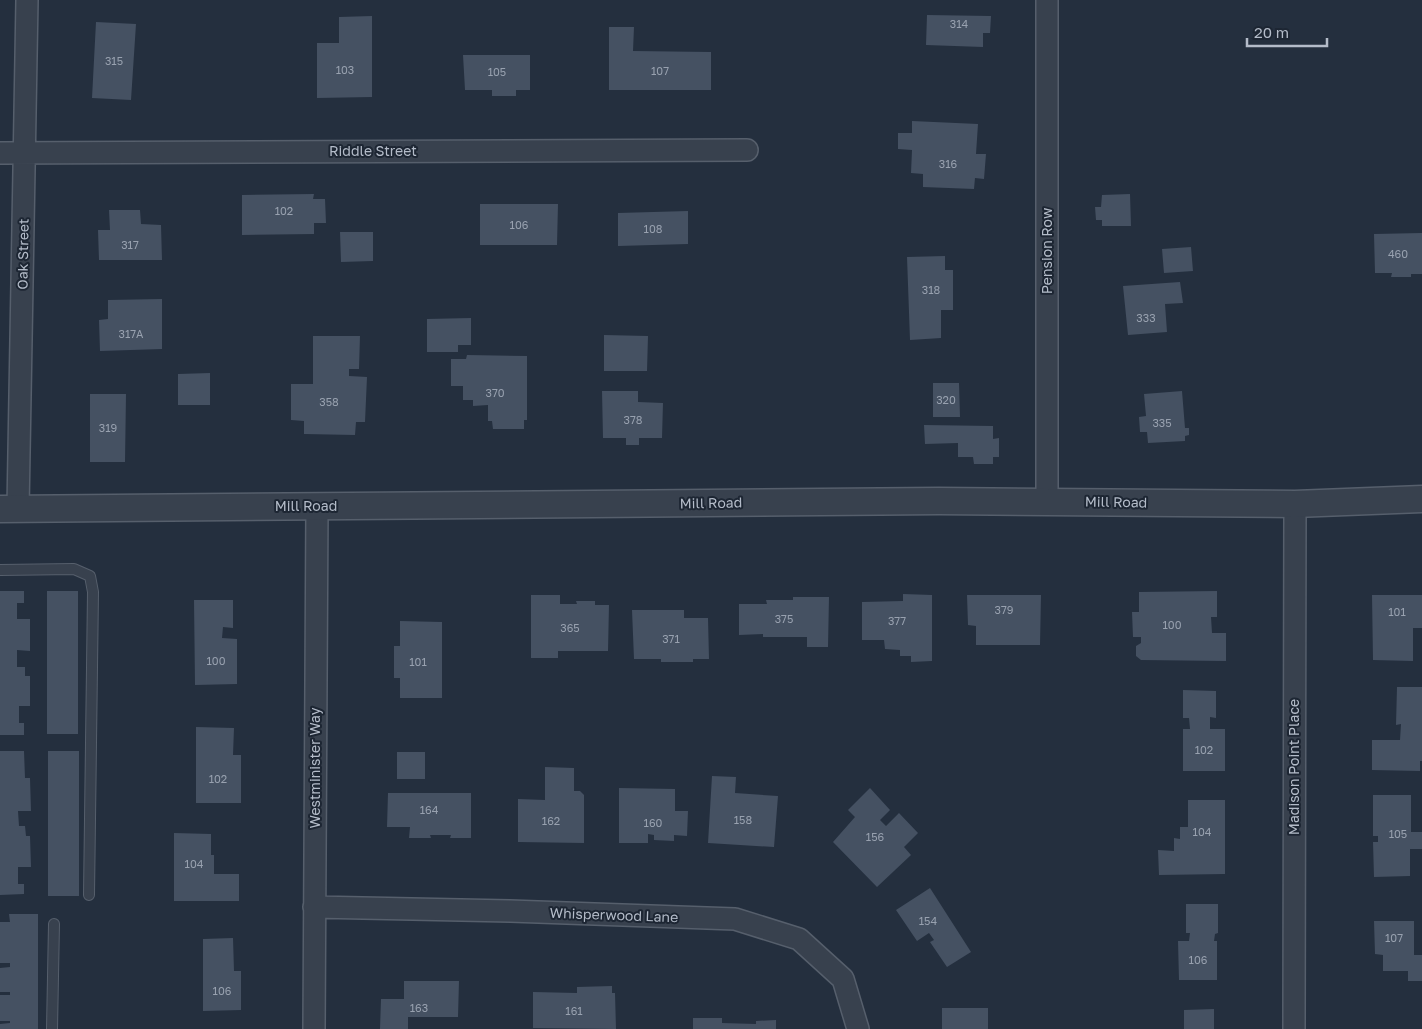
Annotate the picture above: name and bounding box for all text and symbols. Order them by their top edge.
scale bar [1247,15,1327,47]
house number: 314 [950,17,969,30]
text: 20 m [1254,23,1289,41]
house number: 315 [105,54,123,67]
house number: 103 [336,63,354,76]
house number: 107 [651,64,669,77]
house number: 105 [488,65,506,78]
street label: Riddle Street [329,142,417,159]
house number: 316 [939,157,958,170]
house number: 102 [275,204,293,217]
street label: Pension Row [1038,208,1055,294]
street label: Oak Street [13,218,32,290]
house number: 106 [510,218,529,231]
house number: 108 [644,222,663,235]
house number: 317 [121,238,139,251]
house number: 460 [1388,247,1408,260]
house number: 318 [922,283,941,296]
house number: 333 [1136,311,1156,324]
house number: 317A [119,327,144,340]
house number: 370 [485,386,505,399]
house number: 320 [936,393,956,406]
house number: 358 [319,395,339,408]
house number: 378 [624,413,643,426]
house number: 335 [1152,416,1172,429]
house number: 319 [99,421,117,434]
street label: Mill Road [1085,492,1147,511]
street label: Mill Road [680,493,742,512]
street label: Mill Road [275,497,337,514]
house number: 379 [995,603,1013,616]
house number: 101 [1388,605,1406,618]
house number: 375 [775,612,793,625]
house number: 377 [888,614,906,627]
house number: 100 [1163,618,1182,631]
house number: 365 [560,621,580,634]
house number: 371 [662,632,680,645]
house number: 100 [207,654,226,667]
house number: 101 [409,655,427,668]
street label: Madison Point Place [1285,699,1302,835]
street label: Westminister Way [306,707,323,828]
house number: 102 [1195,743,1213,756]
house number: 102 [209,772,227,785]
house number: 164 [420,803,439,816]
house number: 158 [734,813,752,826]
house number: 162 [542,814,560,827]
house number: 160 [644,816,663,829]
house number: 104 [1193,825,1212,838]
house number: 105 [1389,827,1407,840]
house number: 156 [866,830,885,843]
house number: 104 [185,857,204,870]
street label: Whisperwood Lane [549,904,679,925]
house number: 154 [919,914,937,927]
house number: 107 [1385,931,1403,944]
house number: 106 [1189,953,1208,966]
house number: 106 [213,984,232,997]
house number: 163 [410,1001,428,1014]
house number: 161 [565,1004,583,1017]

